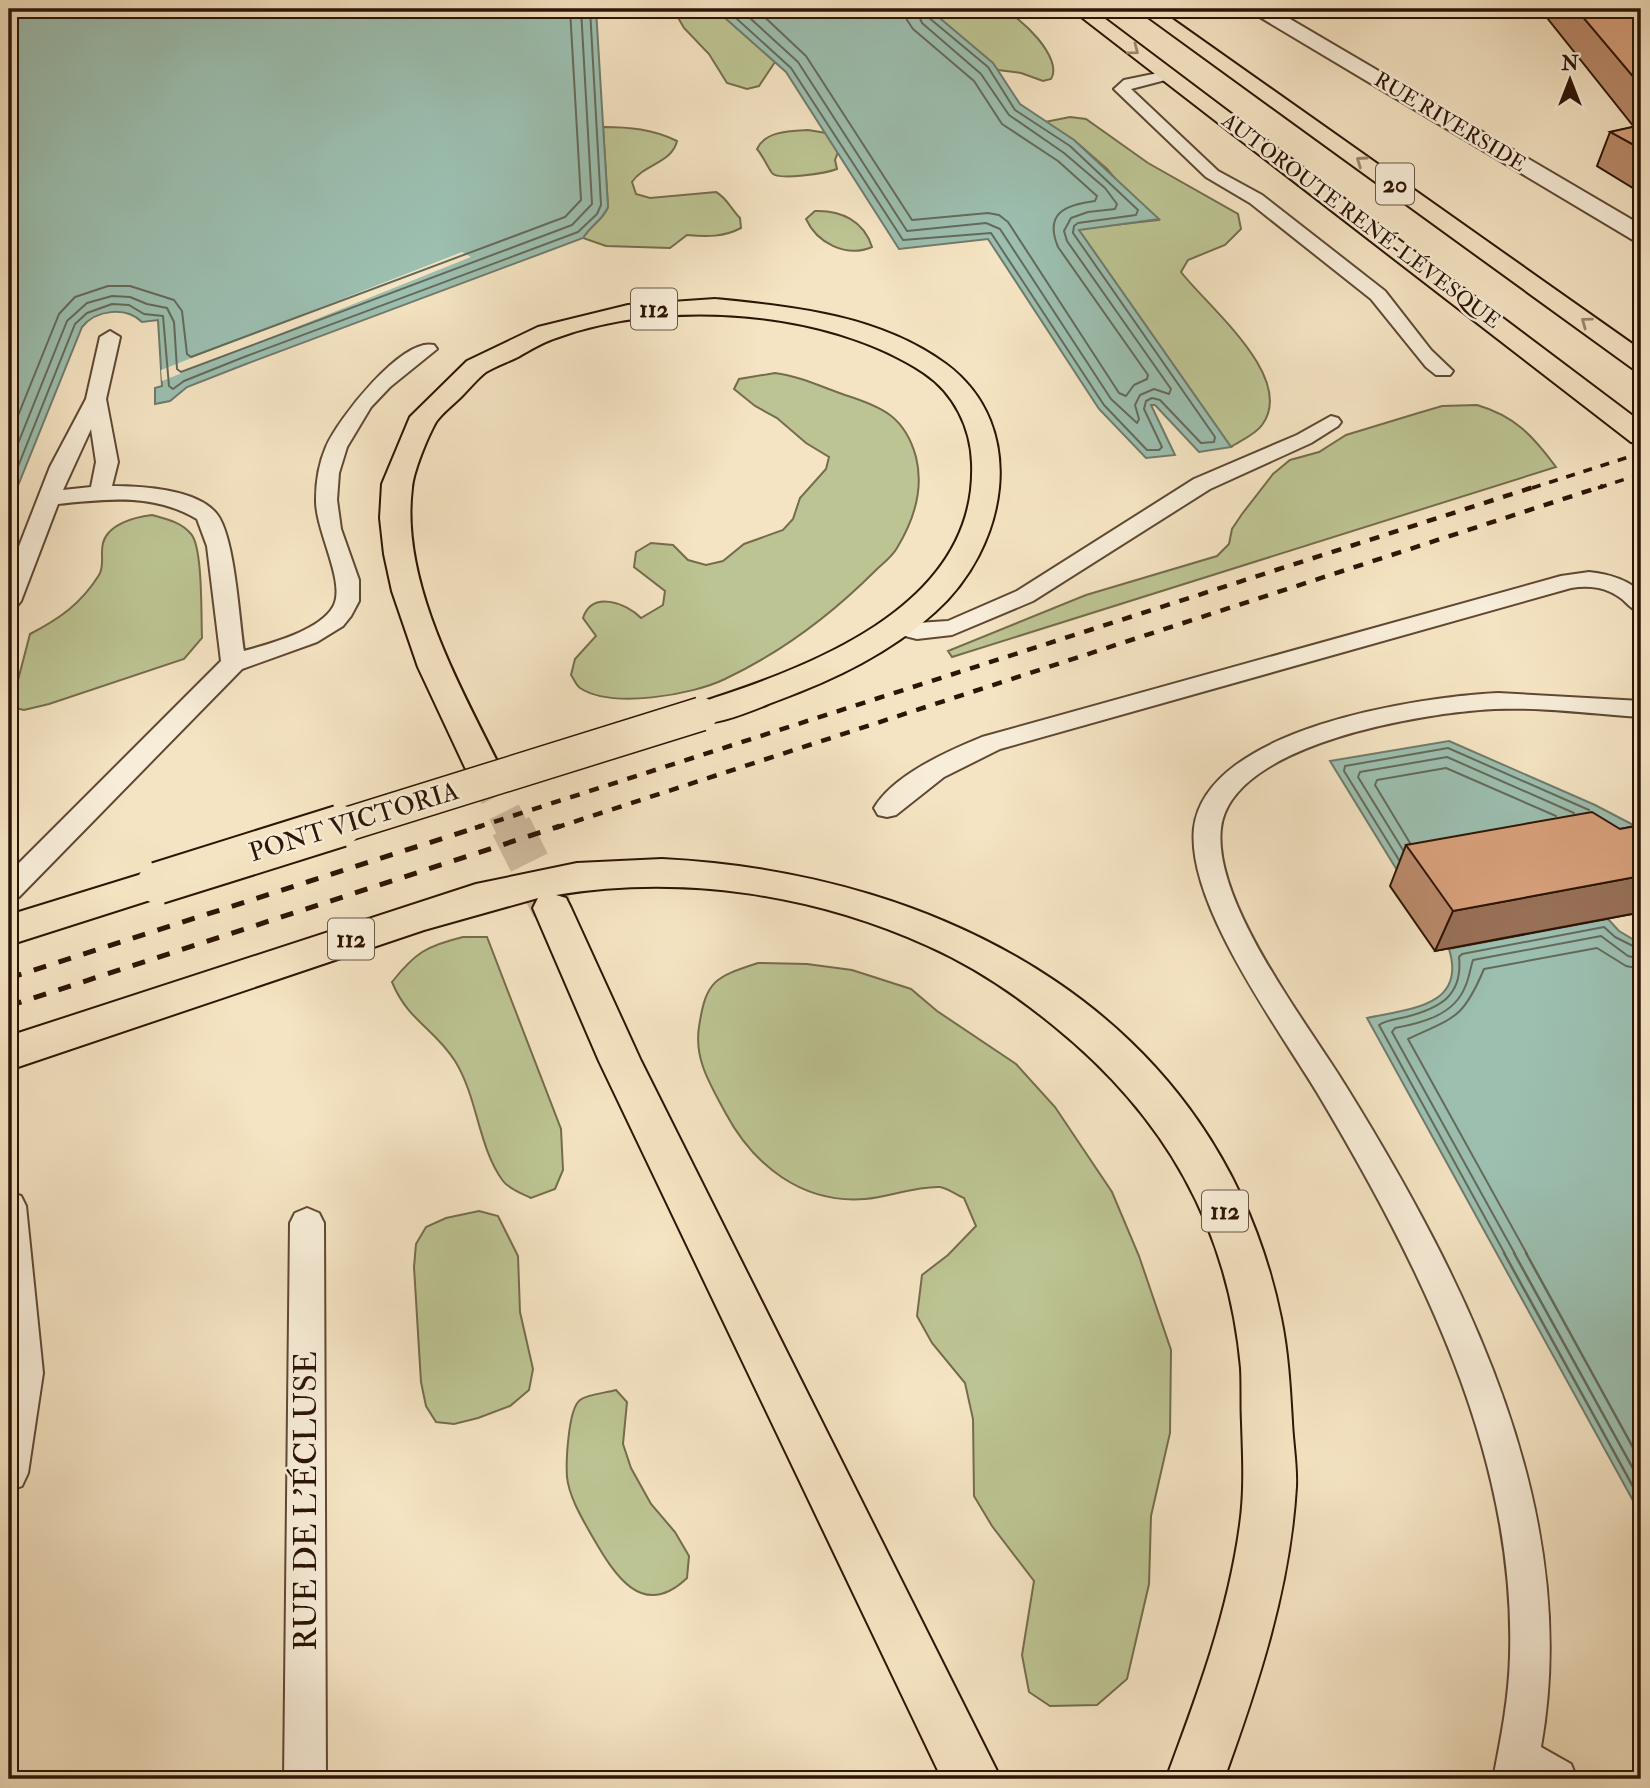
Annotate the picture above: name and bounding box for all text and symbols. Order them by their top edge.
one-way arrow [1126,41,1139,54]
north arrow [1534,46,1604,116]
text: N [1560,52,1579,76]
street label: RUE RIVERSIDE [1369,66,1531,178]
street label: AUTOROUTE RENÉ-LÉVESQUE [1215,107,1506,335]
one-way arrow [1356,157,1369,169]
road number: 20 [1376,164,1414,204]
road number: 112 [631,288,677,330]
one-way arrow [1581,318,1594,330]
street label: PONT VICTORIA [245,775,463,869]
road number: 112 [328,918,374,959]
road number: 112 [1202,1190,1248,1232]
street label: RUE DE L'ÉCLUSE [286,1351,326,1651]

